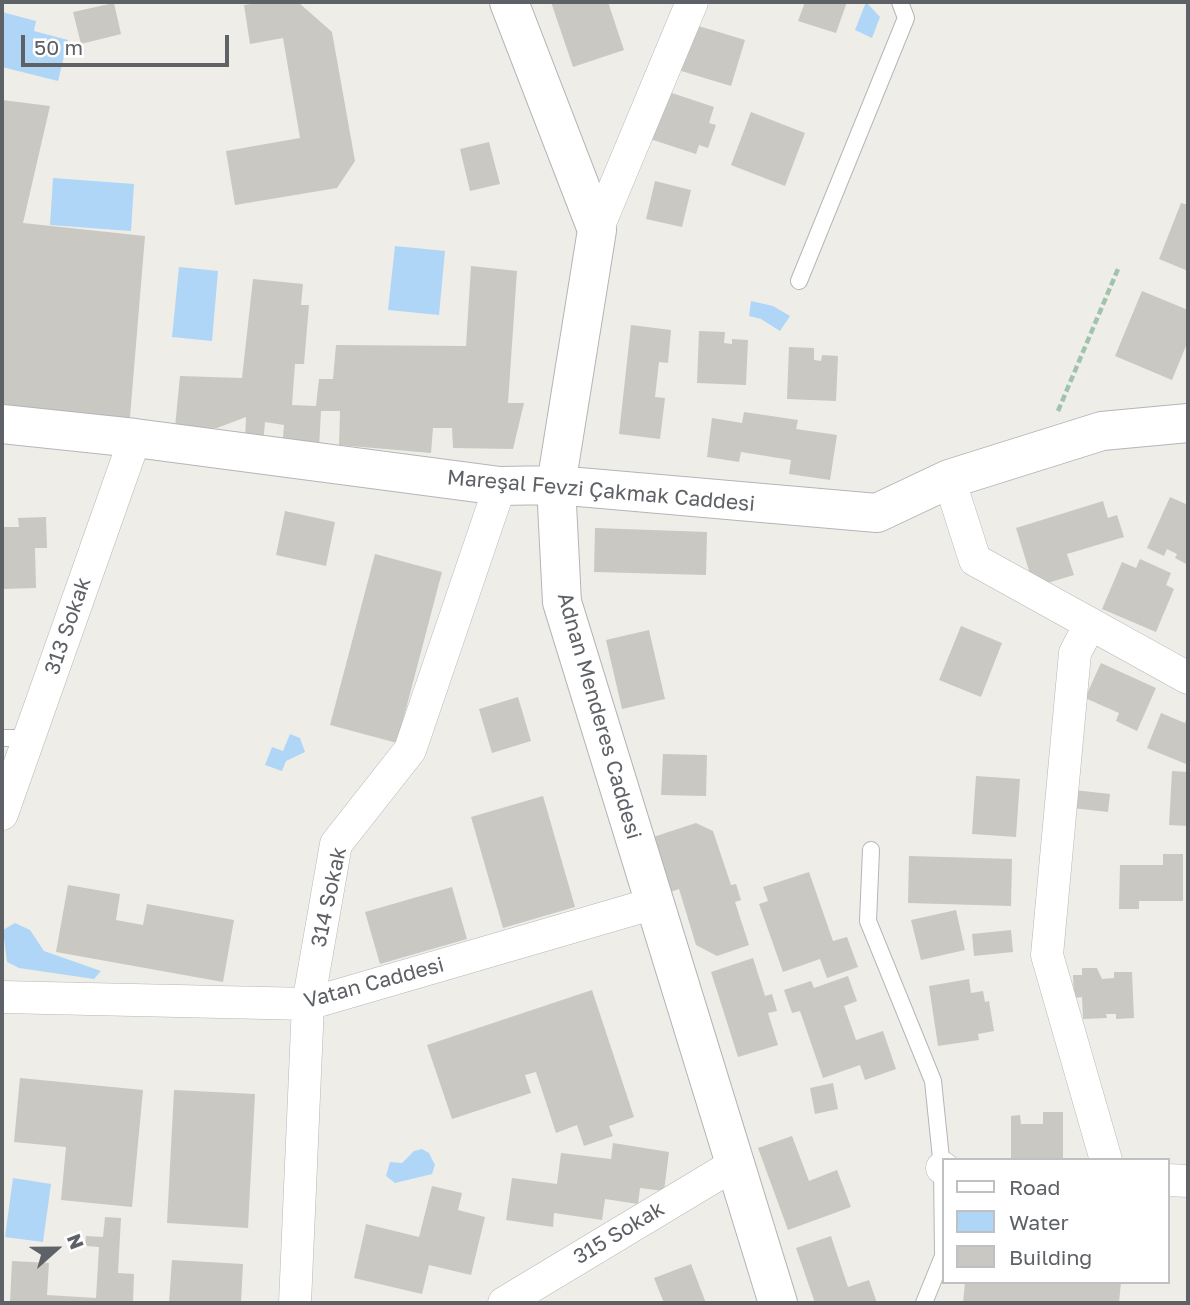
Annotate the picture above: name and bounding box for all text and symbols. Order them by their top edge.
scale bar [24,21,233,65]
text: 50 m [34,34,83,60]
street label: Mareşal Fevzi Çakmak Caddesi [446,465,756,517]
street label: 313 Sokak [40,574,96,678]
street label: Adnan Menderes Caddesi [552,590,646,842]
street label: 314 Sokak [306,845,352,949]
street label: Vatan Caddesi [301,952,447,1014]
legend [942,1158,1169,1284]
text: Road [1009,1174,1060,1200]
street label: 315 Sokak [569,1196,669,1270]
text: Water [1009,1209,1069,1235]
north arrow [21,1214,91,1284]
text: N [63,1230,89,1252]
text: Building [1009,1244,1092,1270]

